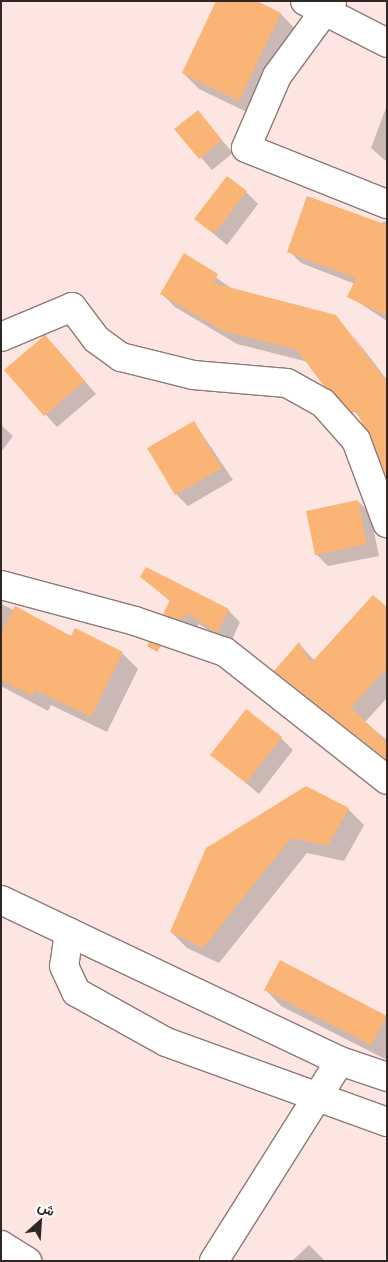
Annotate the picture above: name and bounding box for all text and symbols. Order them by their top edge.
north arrow [15,1197,65,1247]
text: ش [35,1197,58,1219]

